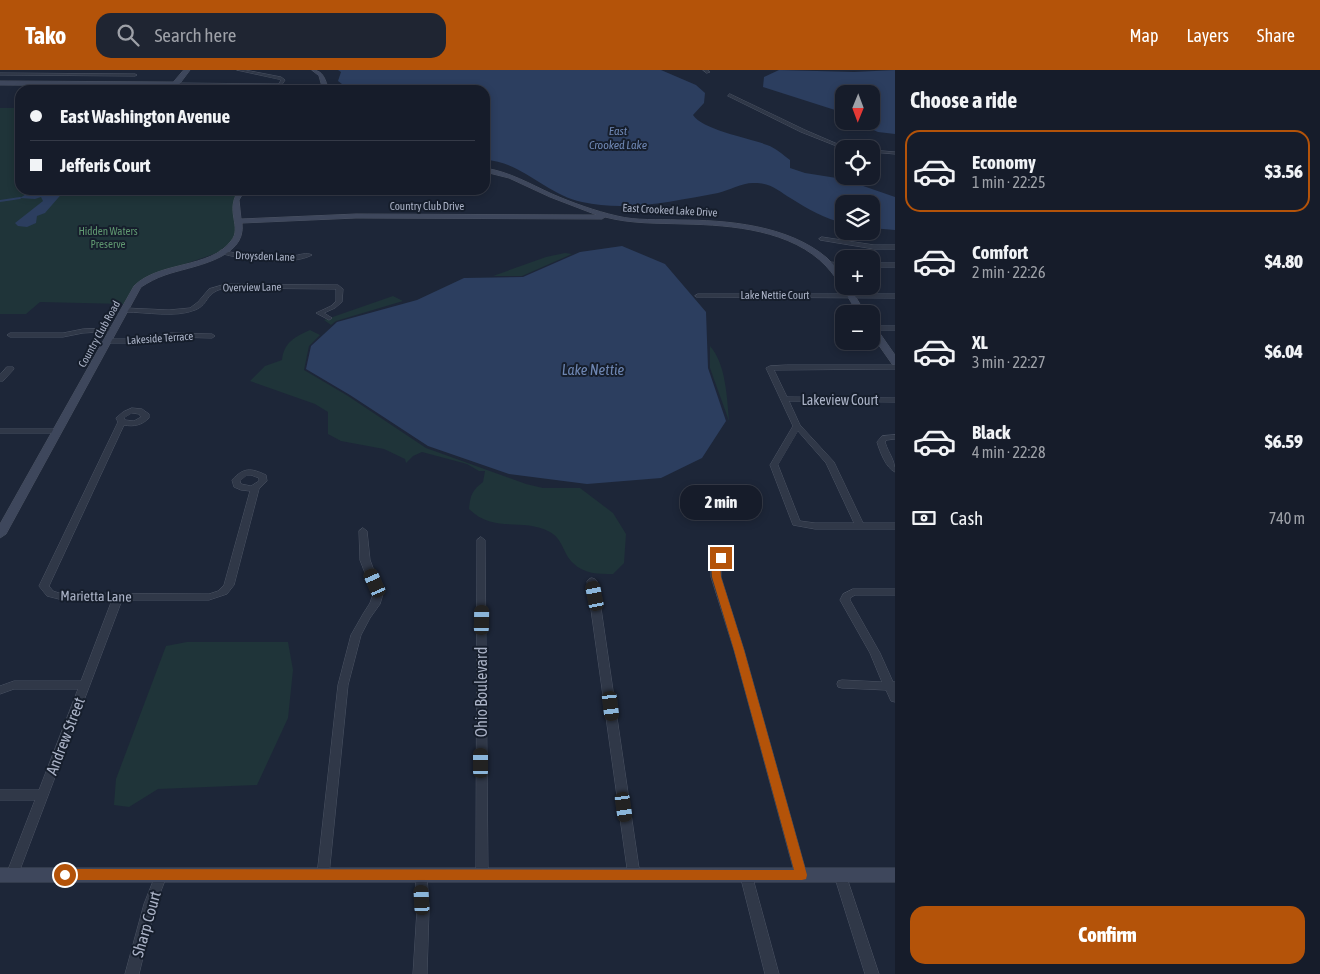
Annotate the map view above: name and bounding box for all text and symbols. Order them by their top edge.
search box [96,13,446,58]
icon: search [114,21,142,49]
text: Tako [25,22,66,49]
text: Search here [154,24,236,46]
text: Map [1129,25,1158,46]
text: Layers [1186,25,1229,46]
text: Share [1257,25,1295,46]
north arrow [835,85,880,130]
map controls [835,85,880,350]
text: Choose a ride [910,87,1017,113]
text: East Washington Avenue [60,105,230,127]
water label: East Crooked Lake [589,124,648,152]
button: locate [835,140,880,185]
icon: car [912,149,957,194]
text: Economy [972,151,1036,173]
text: Jefferis Court [60,154,150,176]
text: $3.56 [1265,160,1303,182]
text: 1 min · 22:25 [972,173,1045,191]
button: layers [835,195,880,240]
street label: Country Club Drive [390,200,464,212]
street label: East Crooked Lake Drive [622,202,718,218]
park label: Hidden Waters Preserve [78,225,138,250]
icon: car [912,239,957,284]
text: Comfort [972,241,1028,263]
street label: Droysden Lane [235,249,295,263]
button: + [835,250,880,295]
text: $4.80 [1265,250,1303,272]
text: 2 min · 22:26 [972,263,1045,281]
street label: Overview Lane [222,280,282,294]
street label: Lake Nettie Court [740,289,810,301]
street label: Country Club Road [76,299,122,369]
button: − [835,305,880,350]
icon: car [912,329,957,374]
street label: Lakeside Terrace [126,330,194,346]
text: XL [972,331,988,353]
text: $6.04 [1265,340,1303,362]
text: 3 min · 22:27 [972,353,1045,371]
water label: Lake Nettie [562,361,624,378]
street label: Lakeview Court [801,392,879,408]
icon: car [912,419,957,464]
text: Black [972,421,1010,443]
text: $6.59 [1265,430,1303,452]
text: 4 min · 22:28 [972,443,1045,461]
callout: 2 min [680,486,762,520]
text: 2 min [705,493,737,511]
icon: cash [910,504,938,532]
text: Cash [950,507,983,529]
text: 740 m [1269,509,1305,527]
route end [710,547,732,569]
car [362,566,387,600]
car [584,580,605,612]
street label: Marietta Lane [60,587,132,605]
car [474,605,489,635]
street label: Ohio Boulevard [472,647,490,737]
car [601,690,620,722]
street label: Andrew Street [42,694,88,777]
car [473,748,488,778]
car [614,791,633,823]
route start [54,864,76,886]
car [413,885,430,915]
street label: Sharp Court [128,888,165,959]
button: Confirm [910,906,1305,964]

